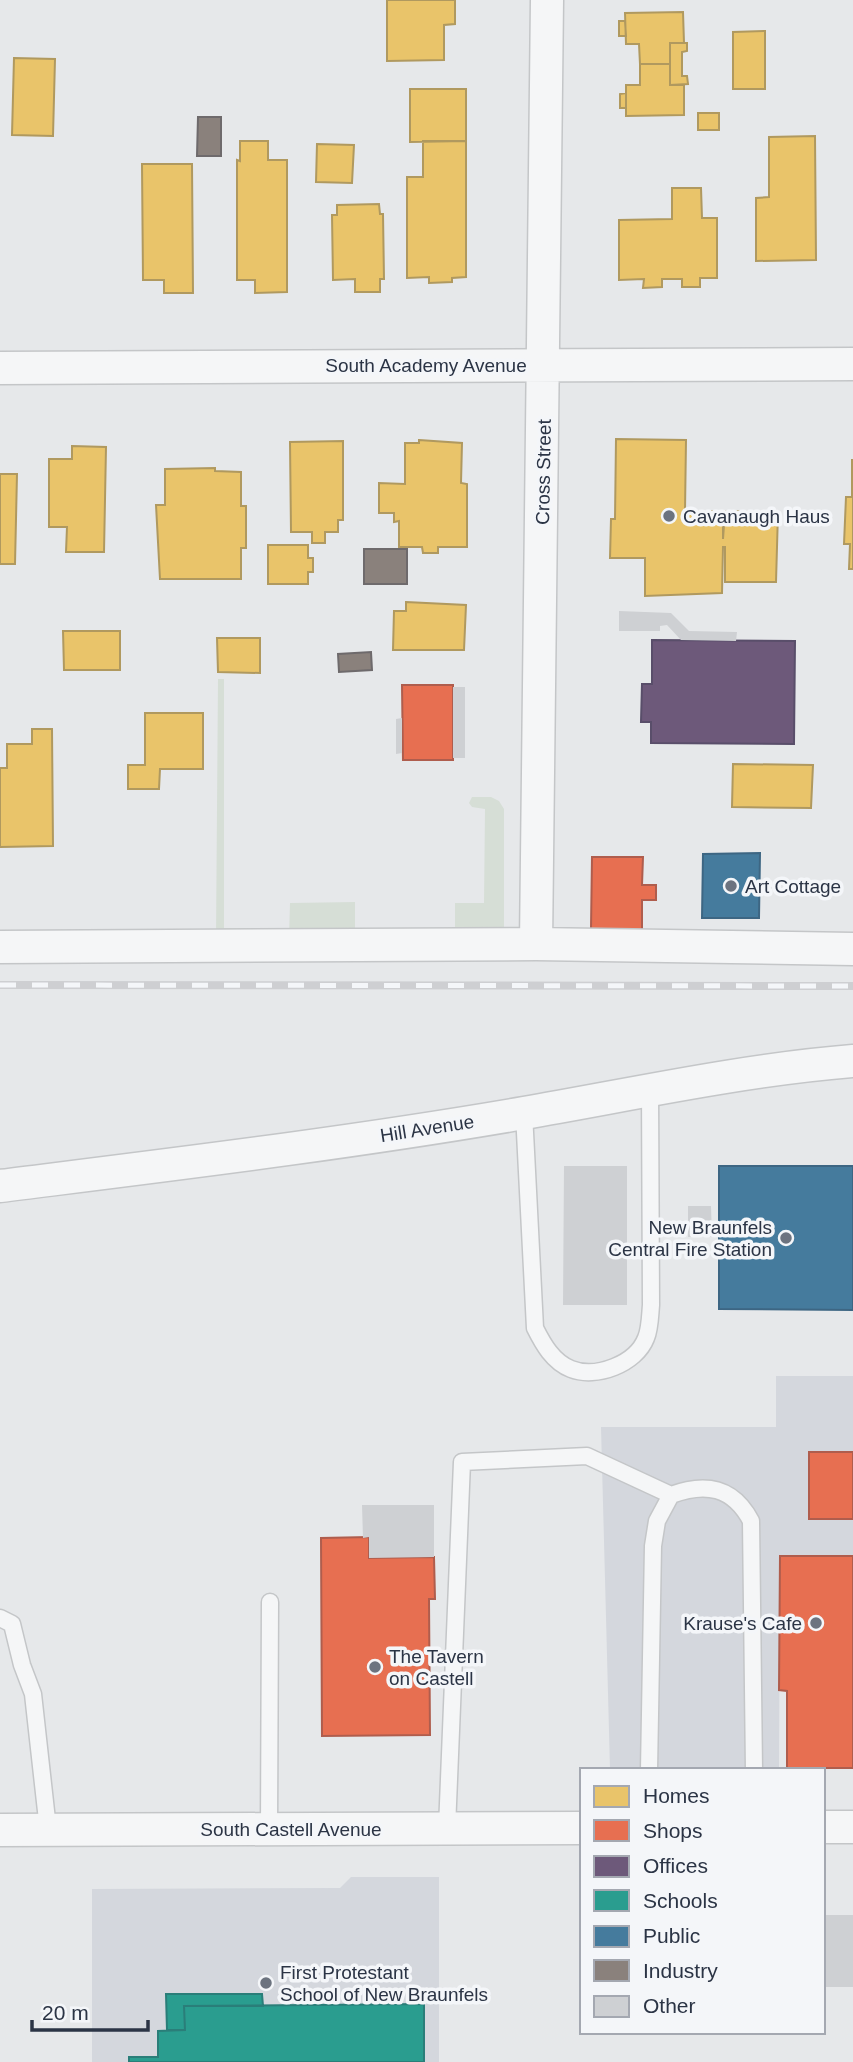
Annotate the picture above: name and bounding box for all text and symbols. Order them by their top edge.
street label: South Academy Avenue [325,355,527,376]
street label: Cross Street [532,418,555,525]
place label: Cavanaugh Haus [683,506,830,527]
marker: Cavanaugh Haus [661,508,677,524]
place label: Art Cottage [745,876,841,897]
marker: Art Cottage [723,878,739,894]
street label: Hill Avenue [379,1111,475,1146]
place label: New Braunfels Central Fire Station [608,1217,772,1260]
marker: New Braunfels Central Fire Station [778,1230,794,1246]
place label: Krause's Cafe [683,1613,802,1634]
marker: Krause's Cafe [808,1615,824,1631]
place label: The Tavern on Castell [389,1646,484,1689]
marker: The Tavern on Castell [367,1659,383,1675]
legend [580,1768,825,2034]
text: Homes [643,1784,710,1807]
street label: South Castell Avenue [200,1819,382,1840]
text: Shops [643,1819,703,1842]
text: Offices [643,1854,708,1877]
text: Schools [643,1889,718,1912]
text: Public [643,1924,700,1947]
text: Industry [643,1959,718,1982]
place label: First Protestant School of New Braunfels [280,1962,488,2005]
marker: First Protestant School of New Braunfels [258,1975,274,1991]
scale bar [32,1988,147,2032]
text: Other [643,1994,696,2017]
text: 20 m [42,2001,89,2024]

